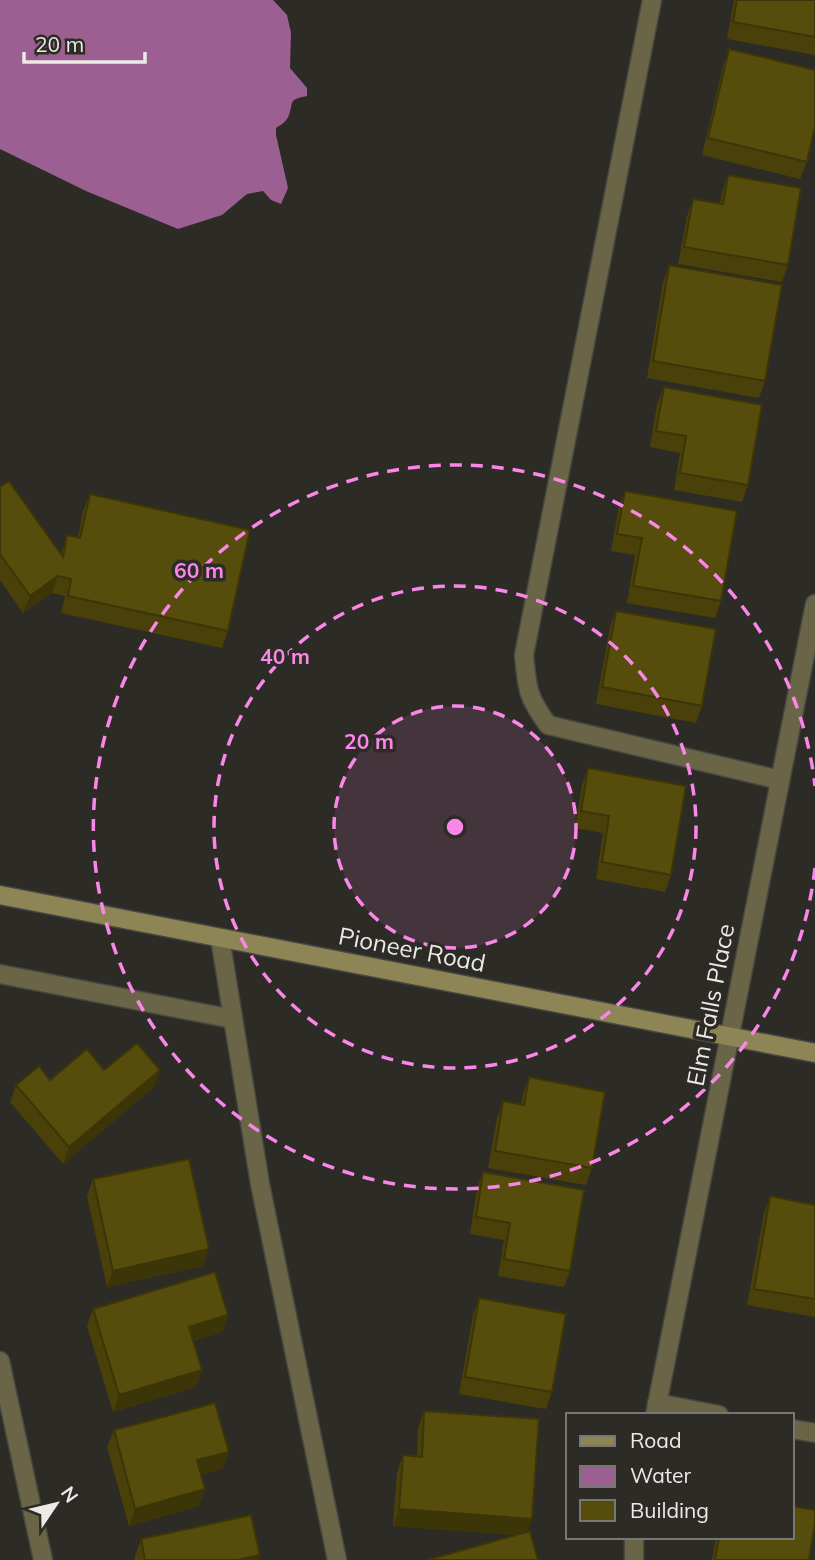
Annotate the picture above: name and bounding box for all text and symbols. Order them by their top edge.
scale bar [24,21,145,65]
text: 20 m [35,31,84,57]
text: 60 m [174,557,224,583]
text: 40 m [260,643,310,669]
text: 20 m [344,728,394,754]
centre of rings [443,815,467,839]
street label: Pioneer Road [336,920,488,978]
street label: Elm Falls Place [680,921,740,1088]
legend [566,1413,794,1539]
text: Road [630,1427,681,1453]
text: Water [630,1462,691,1488]
north arrow [21,1469,91,1539]
text: N [56,1481,84,1507]
text: Building [630,1497,709,1523]

